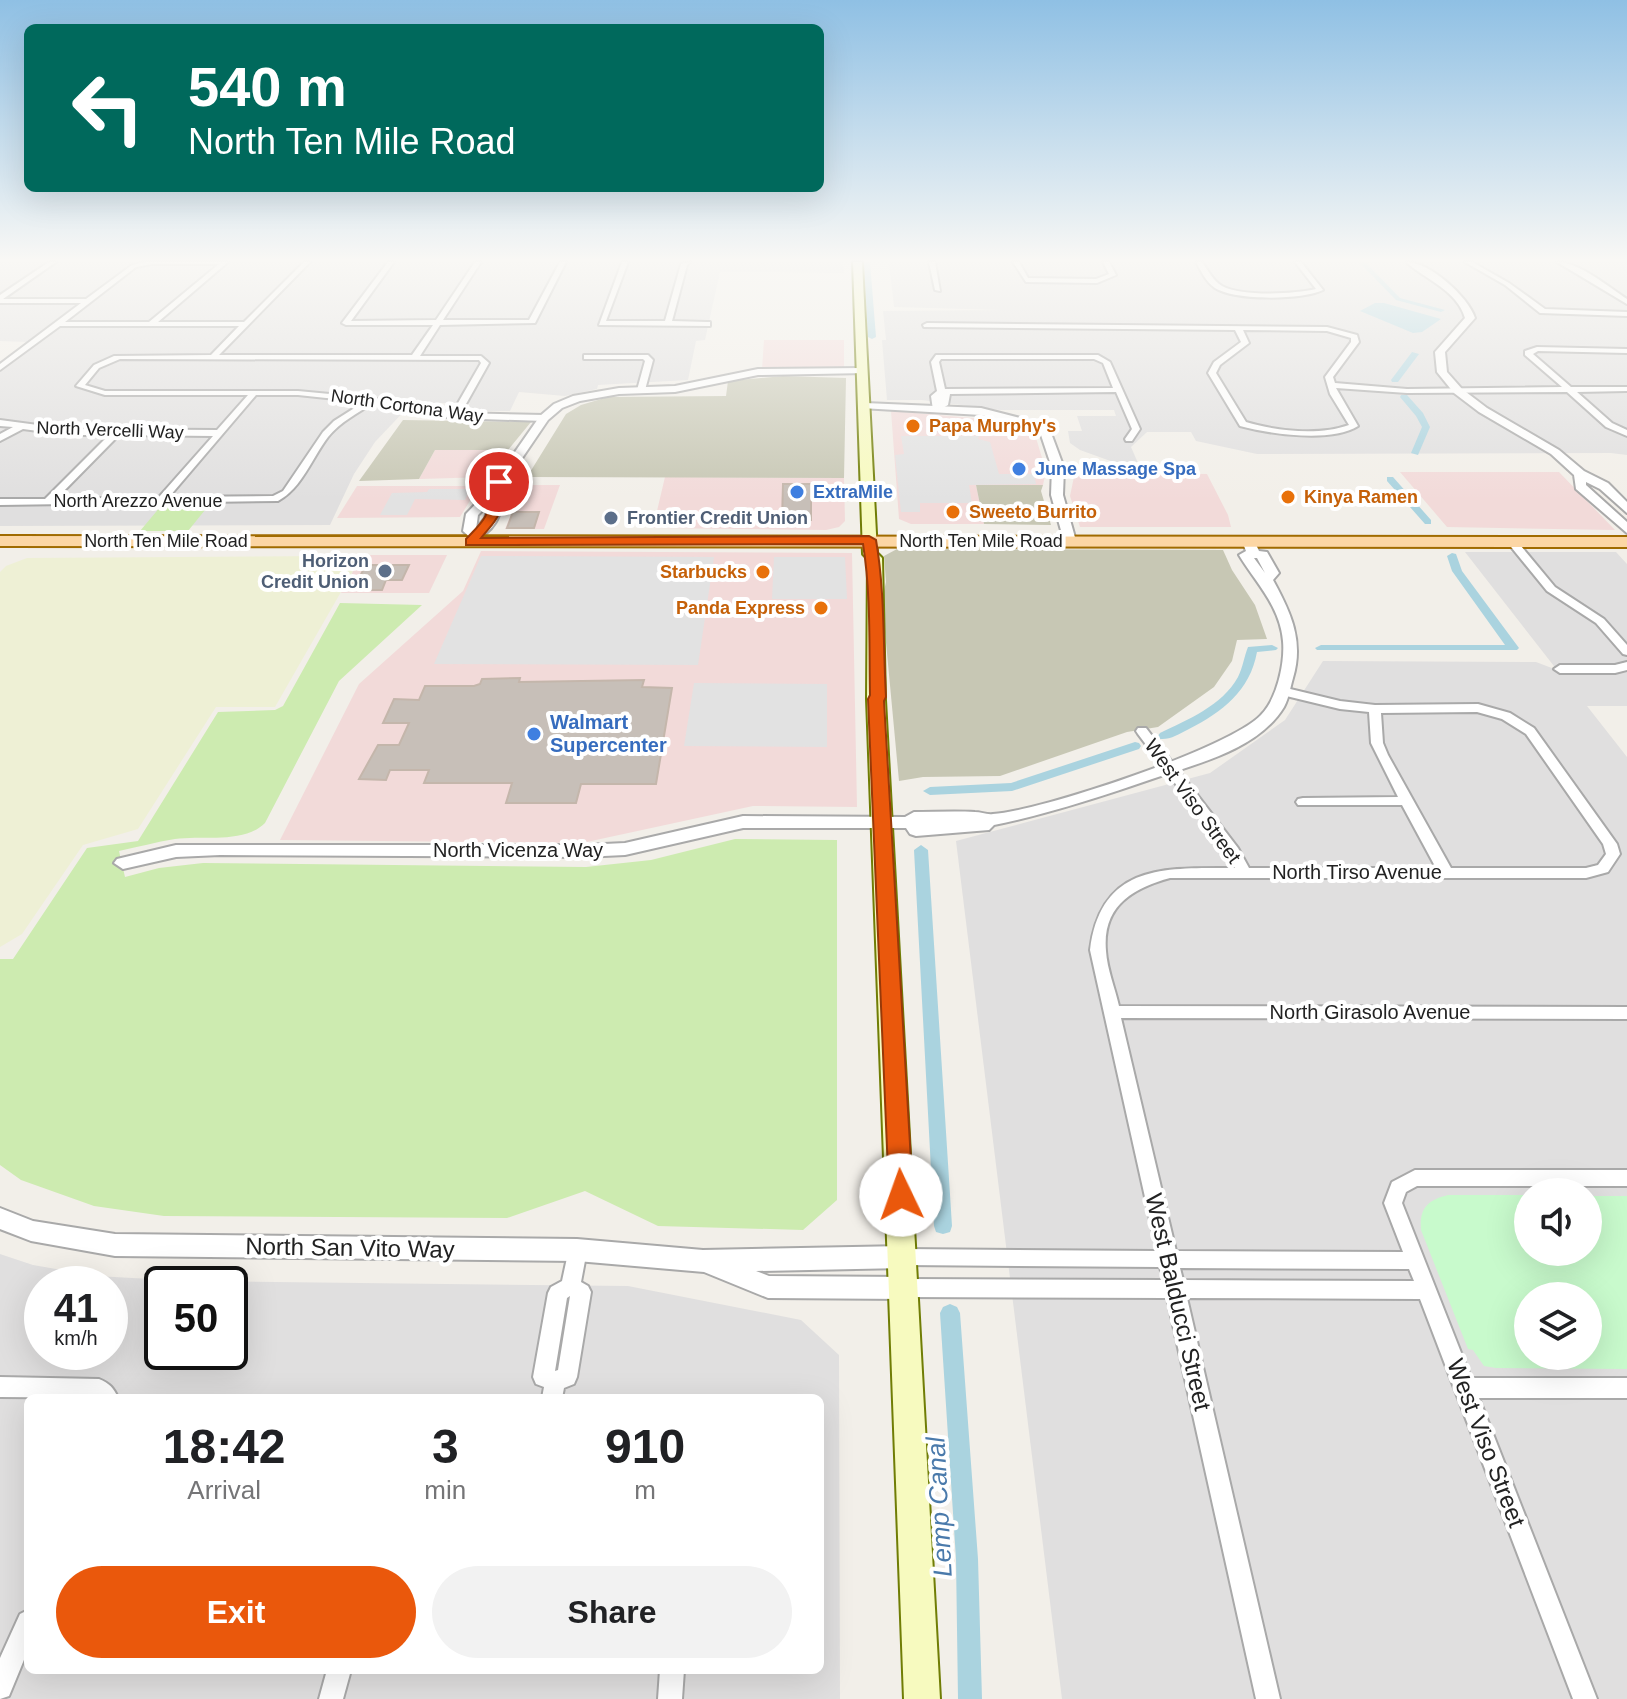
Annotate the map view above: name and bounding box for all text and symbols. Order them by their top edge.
text: 540 m [188,55,347,118]
icon: left [56,56,160,160]
text: North Ten Mile Road [188,121,516,162]
street label: North Cortona Way [330,385,484,427]
place label: Papa Murphy's [929,416,1056,436]
street label: North Vercelli Way [36,417,184,443]
marker: Papa Murphy's [904,417,922,435]
pin [465,448,533,516]
place label: June Massage Spa [1035,459,1197,479]
icon: arrive [477,460,521,504]
marker: June Massage Spa [1010,460,1028,478]
place label: ExtraMile [813,482,893,502]
marker: ExtraMile [788,483,806,501]
place label: Kinya Ramen [1304,487,1418,507]
marker: Kinya Ramen [1279,488,1297,506]
street label: North Arezzo Avenue [54,491,222,511]
place label: Sweeto Burrito [969,502,1097,522]
marker: Sweeto Burrito [944,503,962,521]
place label: Frontier Credit Union [627,508,808,528]
marker: Frontier Credit Union [602,509,620,527]
street label: North Ten Mile Road [84,531,248,551]
street label: North Ten Mile Road [899,531,1063,551]
place label: Horizon Credit Union [261,551,369,592]
marker: Horizon Credit Union [376,562,394,580]
place label: Starbucks [660,562,747,582]
marker: Starbucks [754,563,772,581]
place label: Panda Express [676,598,805,618]
marker: Panda Express [812,599,830,617]
place label: Walmart Supercenter [550,711,667,756]
marker: Walmart Supercenter [525,725,543,743]
street label: West Viso Street [1141,735,1246,868]
street label: North Vicenza Way [433,839,603,861]
street label: North Tirso Avenue [1272,861,1442,883]
street label: North Girasolo Avenue [1270,1001,1470,1023]
position arrow [859,1153,943,1237]
map controls [1514,1178,1602,1370]
button: sound [1514,1178,1602,1266]
street label: West Balducci Street [1140,1191,1217,1414]
street label: North San Vito Way [245,1232,455,1263]
speed limit sign: 50 [144,1266,248,1370]
button: layers [1514,1282,1602,1370]
text: 41 [54,1286,98,1330]
text: km/h [54,1327,98,1349]
street label: West Viso Street [1442,1355,1531,1531]
text: 18:42 [163,1420,286,1473]
text: 3 [432,1420,459,1473]
text: 910 [605,1420,685,1473]
water label: Lemp Canal [920,1435,958,1578]
text: Arrival [187,1475,261,1505]
text: min [424,1475,466,1505]
text: m [634,1475,656,1505]
button: Exit [56,1566,416,1658]
button: Share [432,1566,792,1658]

